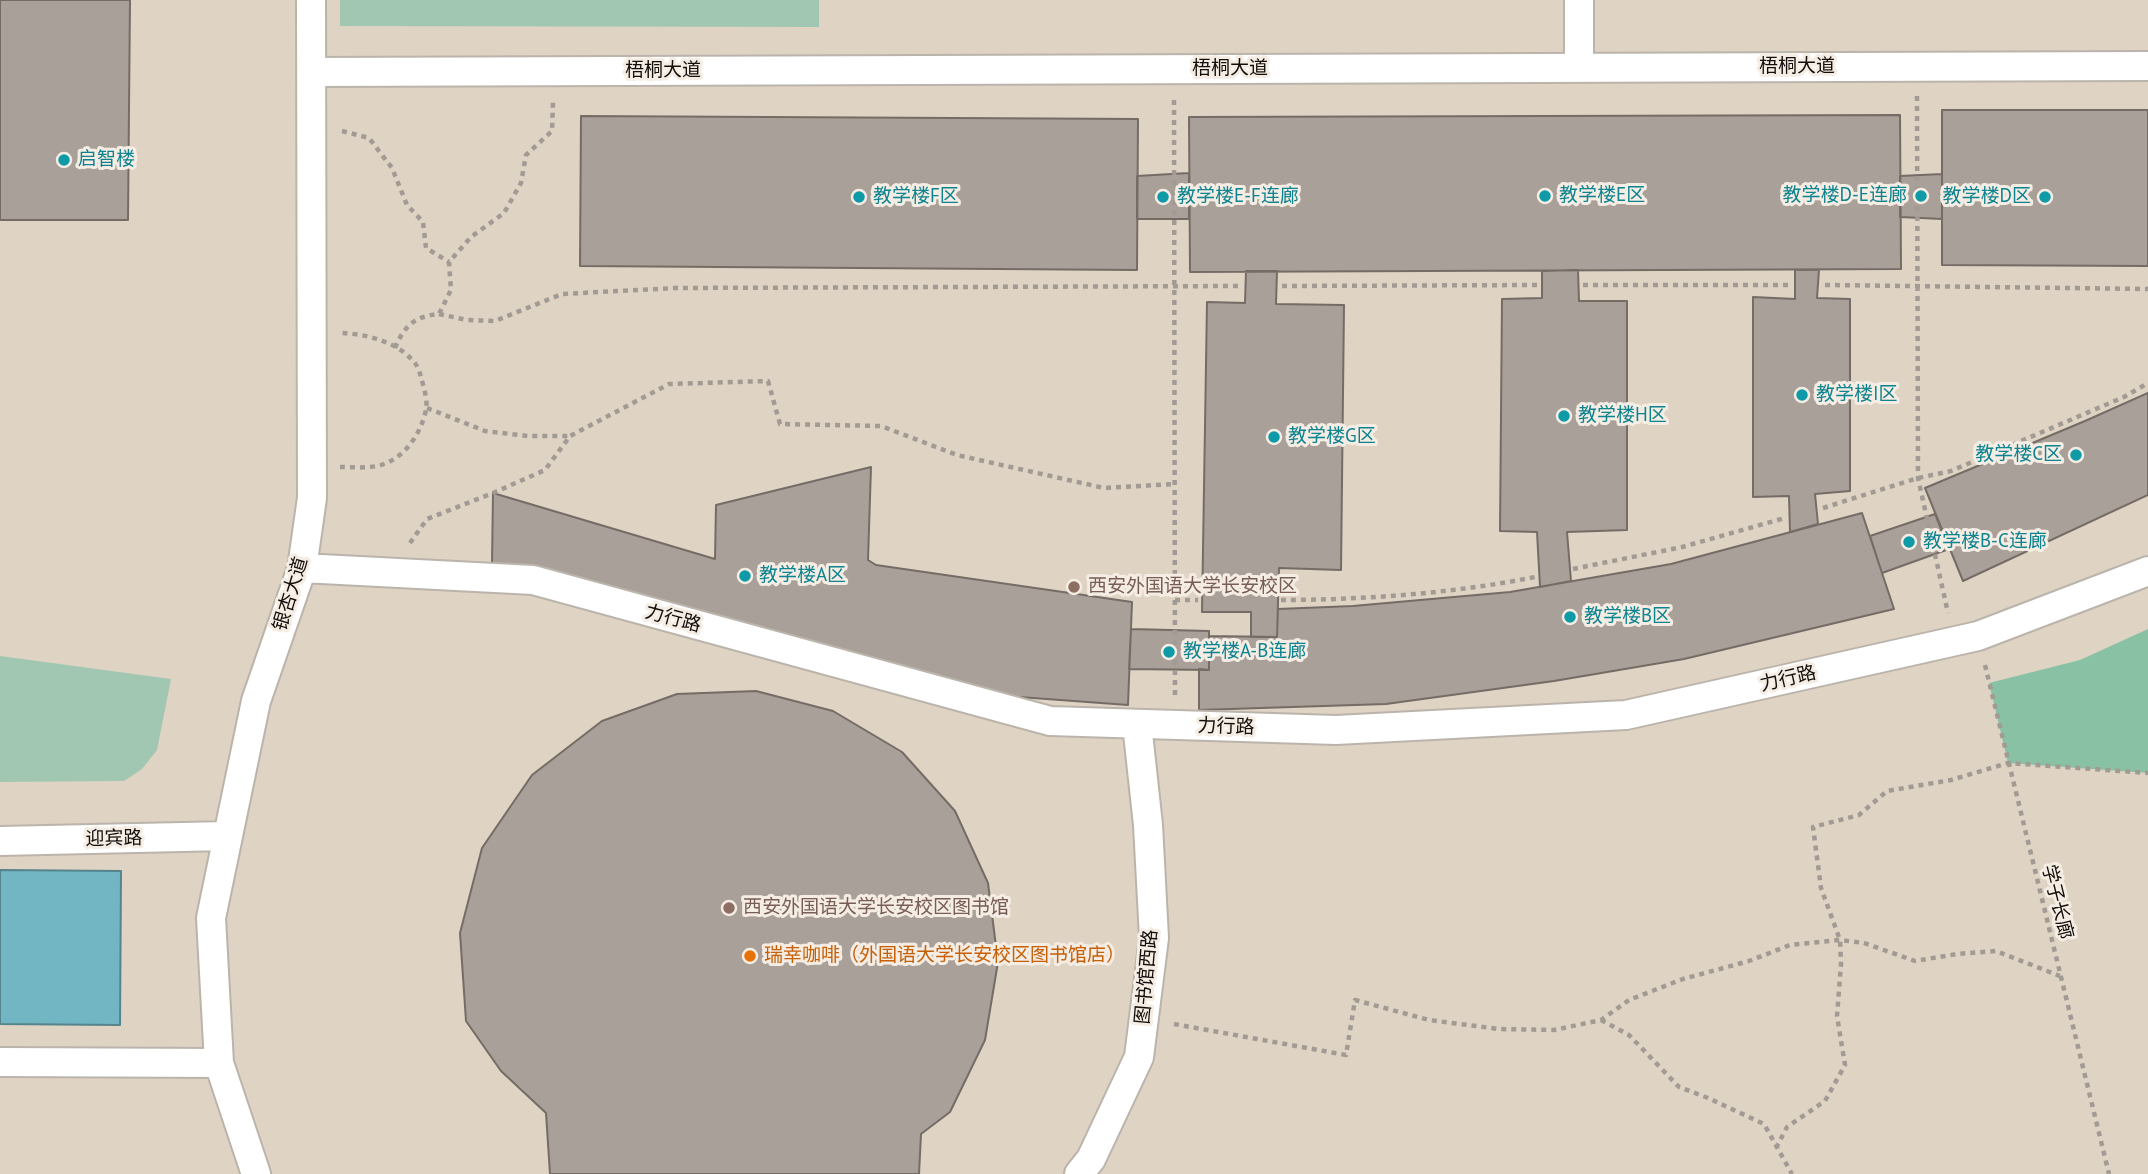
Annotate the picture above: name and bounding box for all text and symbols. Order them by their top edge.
street label: 梧桐大道 [1759,56,1835,78]
street label: 梧桐大道 [1192,58,1268,80]
street label: 梧桐大道 [625,60,701,82]
place label: 启智楼 [78,149,135,171]
marker: 启智楼 [56,152,72,168]
place label: 教学楼E区 [1559,185,1645,207]
place label: 教学楼D-E连廊 [1783,185,1907,207]
place label: 教学楼F区 [873,186,959,208]
place label: 教学楼E-F连廊 [1177,186,1299,208]
place label: 教学楼D区 [1943,186,2031,208]
marker: 教学楼E区 [1537,188,1553,204]
marker: 教学楼D-E连廊 [1913,188,1929,204]
marker: 教学楼F区 [851,189,867,205]
marker: 教学楼E-F连廊 [1155,189,1171,205]
marker: 教学楼D区 [2037,189,2053,205]
place label: 教学楼I区 [1816,384,1898,406]
marker: 教学楼I区 [1794,387,1810,403]
place label: 教学楼H区 [1578,405,1667,427]
marker: 教学楼H区 [1556,408,1572,424]
place label: 教学楼G区 [1288,426,1376,448]
marker: 教学楼G区 [1266,429,1282,445]
place label: 教学楼C区 [1975,444,2062,466]
marker: 教学楼C区 [2068,447,2084,463]
place label: 教学楼B-C连廊 [1923,531,2047,553]
marker: 教学楼B-C连廊 [1901,534,1917,550]
street label: 银杏大道 [269,554,313,634]
place label: 教学楼A区 [759,565,846,587]
marker: 教学楼A区 [737,568,753,584]
place label: 西安外国语大学长安校区 [1088,576,1297,598]
marker: 西安外国语大学长安校区 [1066,579,1082,595]
street label: 力行路 [643,601,703,637]
place label: 教学楼B区 [1584,606,1671,628]
marker: 教学楼B区 [1562,609,1578,625]
place label: 教学楼A-B连廊 [1183,641,1306,663]
marker: 教学楼A-B连廊 [1161,644,1177,660]
street label: 力行路 [1758,661,1818,697]
street label: 力行路 [1197,715,1255,739]
street label: 迎宾路 [85,827,143,851]
street label: 学子长廊 [2037,862,2077,942]
place label: 西安外国语大学长安校区图书馆 [743,897,1009,919]
marker: 西安外国语大学长安校区图书馆 [721,900,737,916]
street label: 图书馆西路 [1132,929,1162,1025]
place label: 瑞幸咖啡（外国语大学长安校区图书馆店） [764,945,1125,967]
marker: 瑞幸咖啡（外国语大学长安校区图书馆店） [742,948,758,964]

